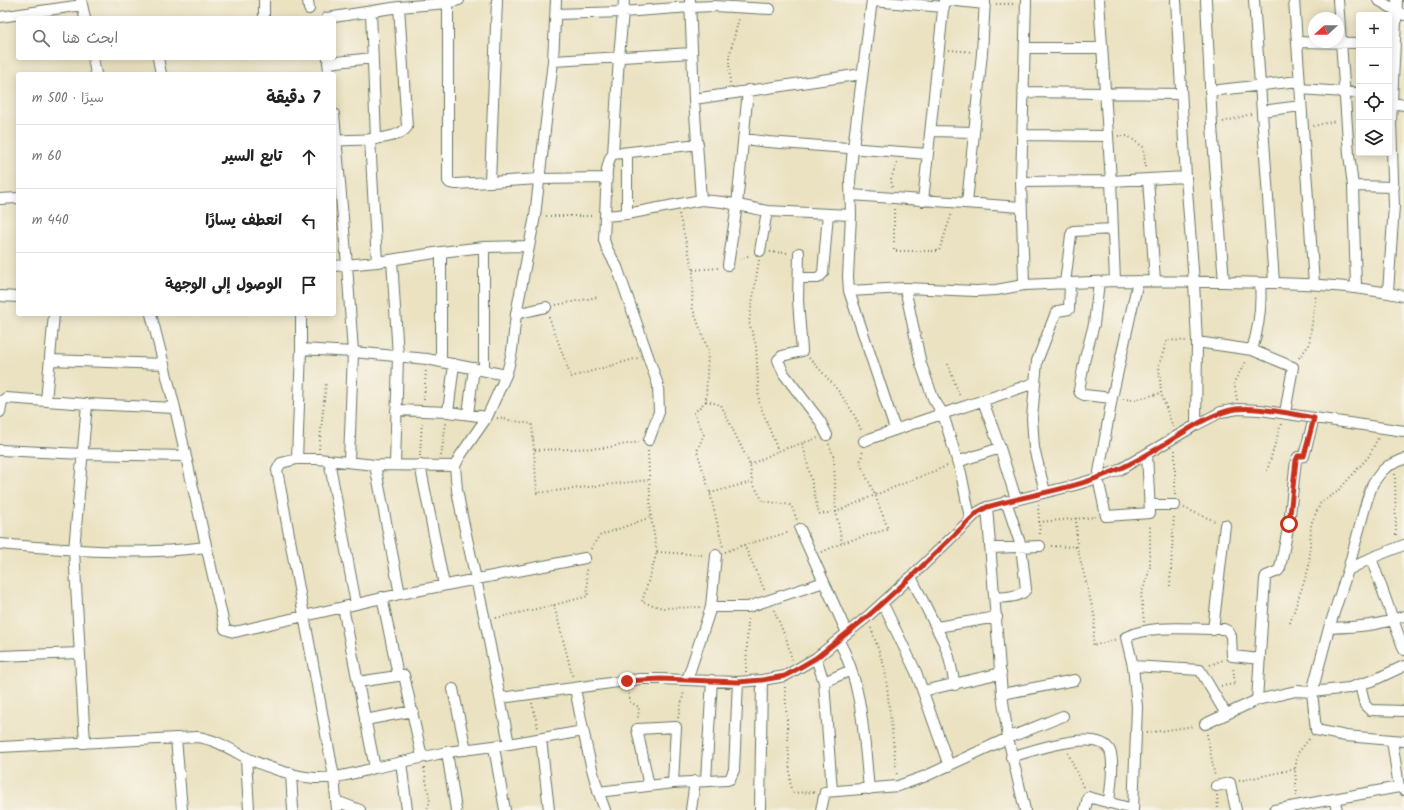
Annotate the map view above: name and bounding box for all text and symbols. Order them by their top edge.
north arrow [1308,12,1344,48]
map controls [1356,12,1392,156]
button: + [1356,12,1392,48]
search box [16,16,336,60]
icon: search [30,27,52,49]
text: ابحث هنا [62,27,118,51]
button: − [1356,48,1392,84]
button: locate [1356,84,1392,120]
text: 7 دقيقة [266,85,320,112]
text: سيرًا · 500 m [32,88,104,109]
button: layers [1356,120,1392,156]
text: تابع السير [223,145,282,169]
text: 60 m [32,146,61,167]
icon: ahead [298,146,320,168]
text: انعطف يسارًا [205,209,282,233]
text: 440 m [32,210,68,231]
icon: left [298,210,320,232]
text: الوصول إلى الوجهة [165,273,282,297]
icon: arrive [298,274,320,296]
route start [1280,515,1298,533]
route end [618,672,636,690]

